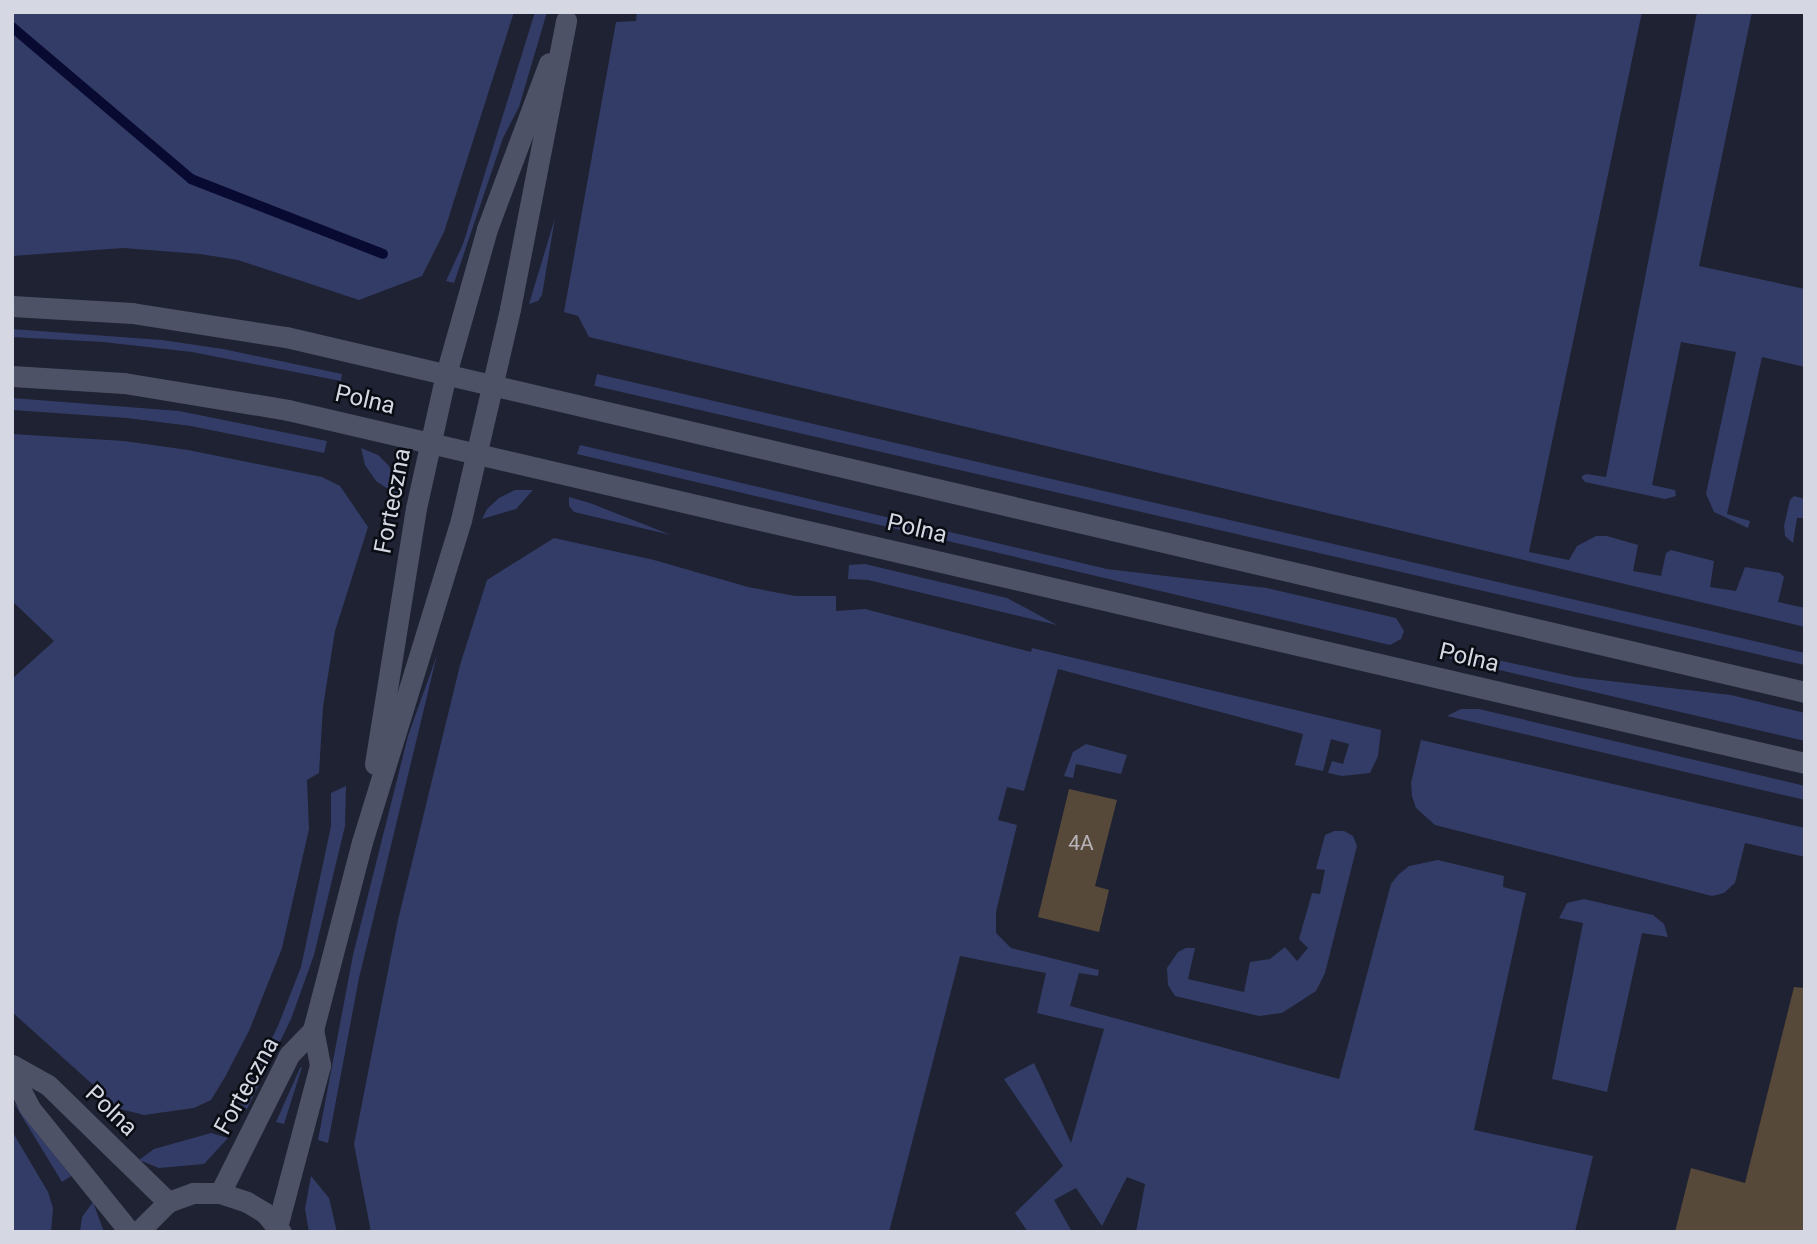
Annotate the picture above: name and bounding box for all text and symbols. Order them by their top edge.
street label: Polna [332,379,398,421]
street label: Forteczna [369,446,417,556]
street label: Polna [884,508,950,550]
street label: Polna [1436,637,1502,679]
house number: 4A [1068,830,1094,856]
street label: Forteczna [209,1032,285,1140]
street label: Polna [79,1080,143,1142]

